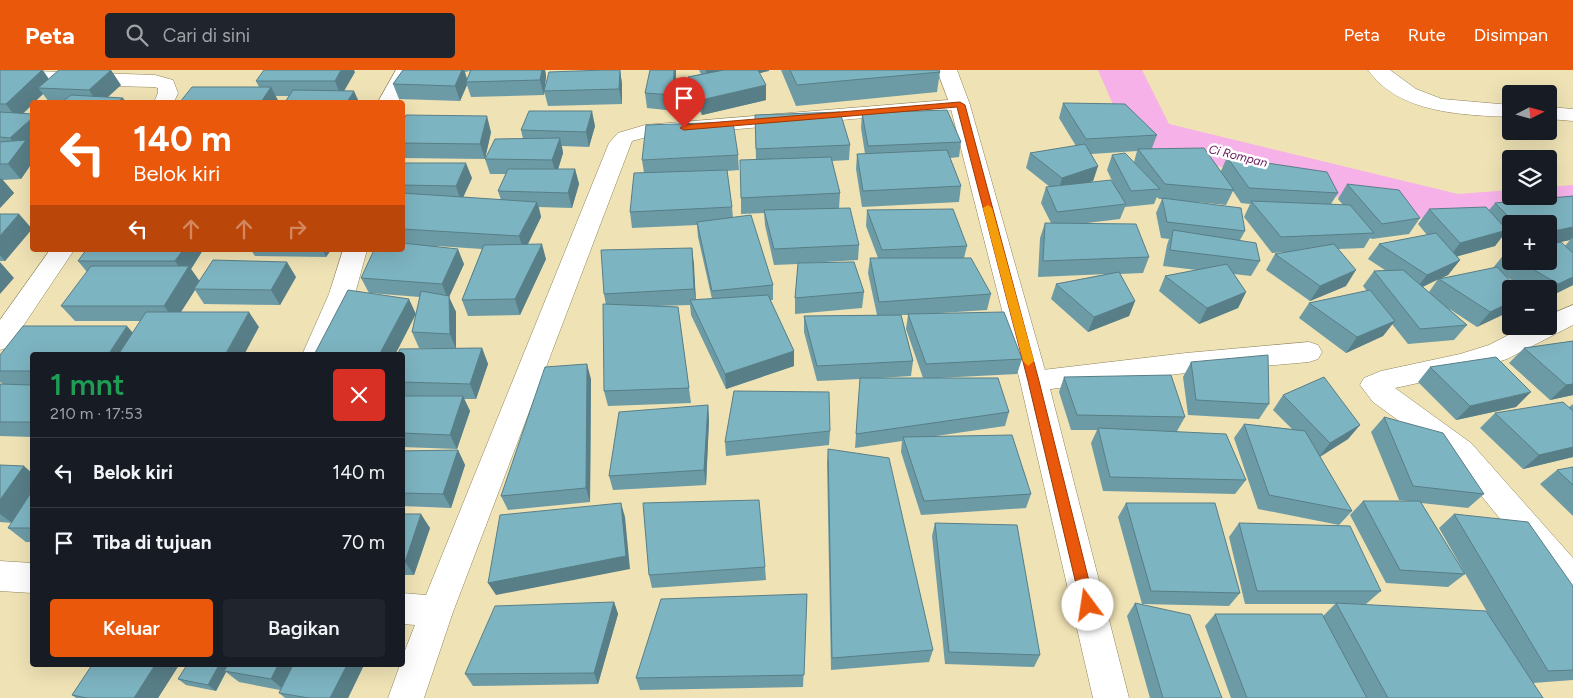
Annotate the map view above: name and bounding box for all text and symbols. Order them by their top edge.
search box [105,13,455,58]
text: Peta [25,21,75,50]
icon: search [123,21,151,49]
text: Cari di sini [163,24,250,47]
text: Peta [1344,24,1380,46]
text: Rute [1408,24,1446,46]
text: Disimpan [1474,24,1548,46]
pin [663,77,705,128]
icon: arrive [670,84,698,112]
north arrow [1502,85,1558,140]
map controls [1502,85,1557,335]
text: 140 m [133,118,231,160]
icon: left [50,120,115,185]
water label: Ci Rompan [1207,142,1269,170]
button: layers [1502,150,1557,205]
text: Belok kiri [133,160,220,187]
icon: left [124,215,152,243]
icon: ahead [177,215,205,243]
icon: ahead [230,215,258,243]
icon: right [283,215,311,243]
button: + [1502,215,1557,270]
button: − [1502,280,1557,335]
text: 1 mnt [50,366,124,403]
button: close [333,369,385,421]
text: 210 m · 17:53 [50,404,143,423]
icon: left [50,459,78,487]
text: Belok kiri [93,461,173,484]
text: 140 m [332,461,385,484]
icon: arrive [50,529,78,557]
text: Tiba di tujuan [93,531,212,554]
text: 70 m [342,531,385,554]
position arrow [1061,578,1113,630]
button: Keluar [50,599,213,657]
button: Bagikan [223,599,385,657]

